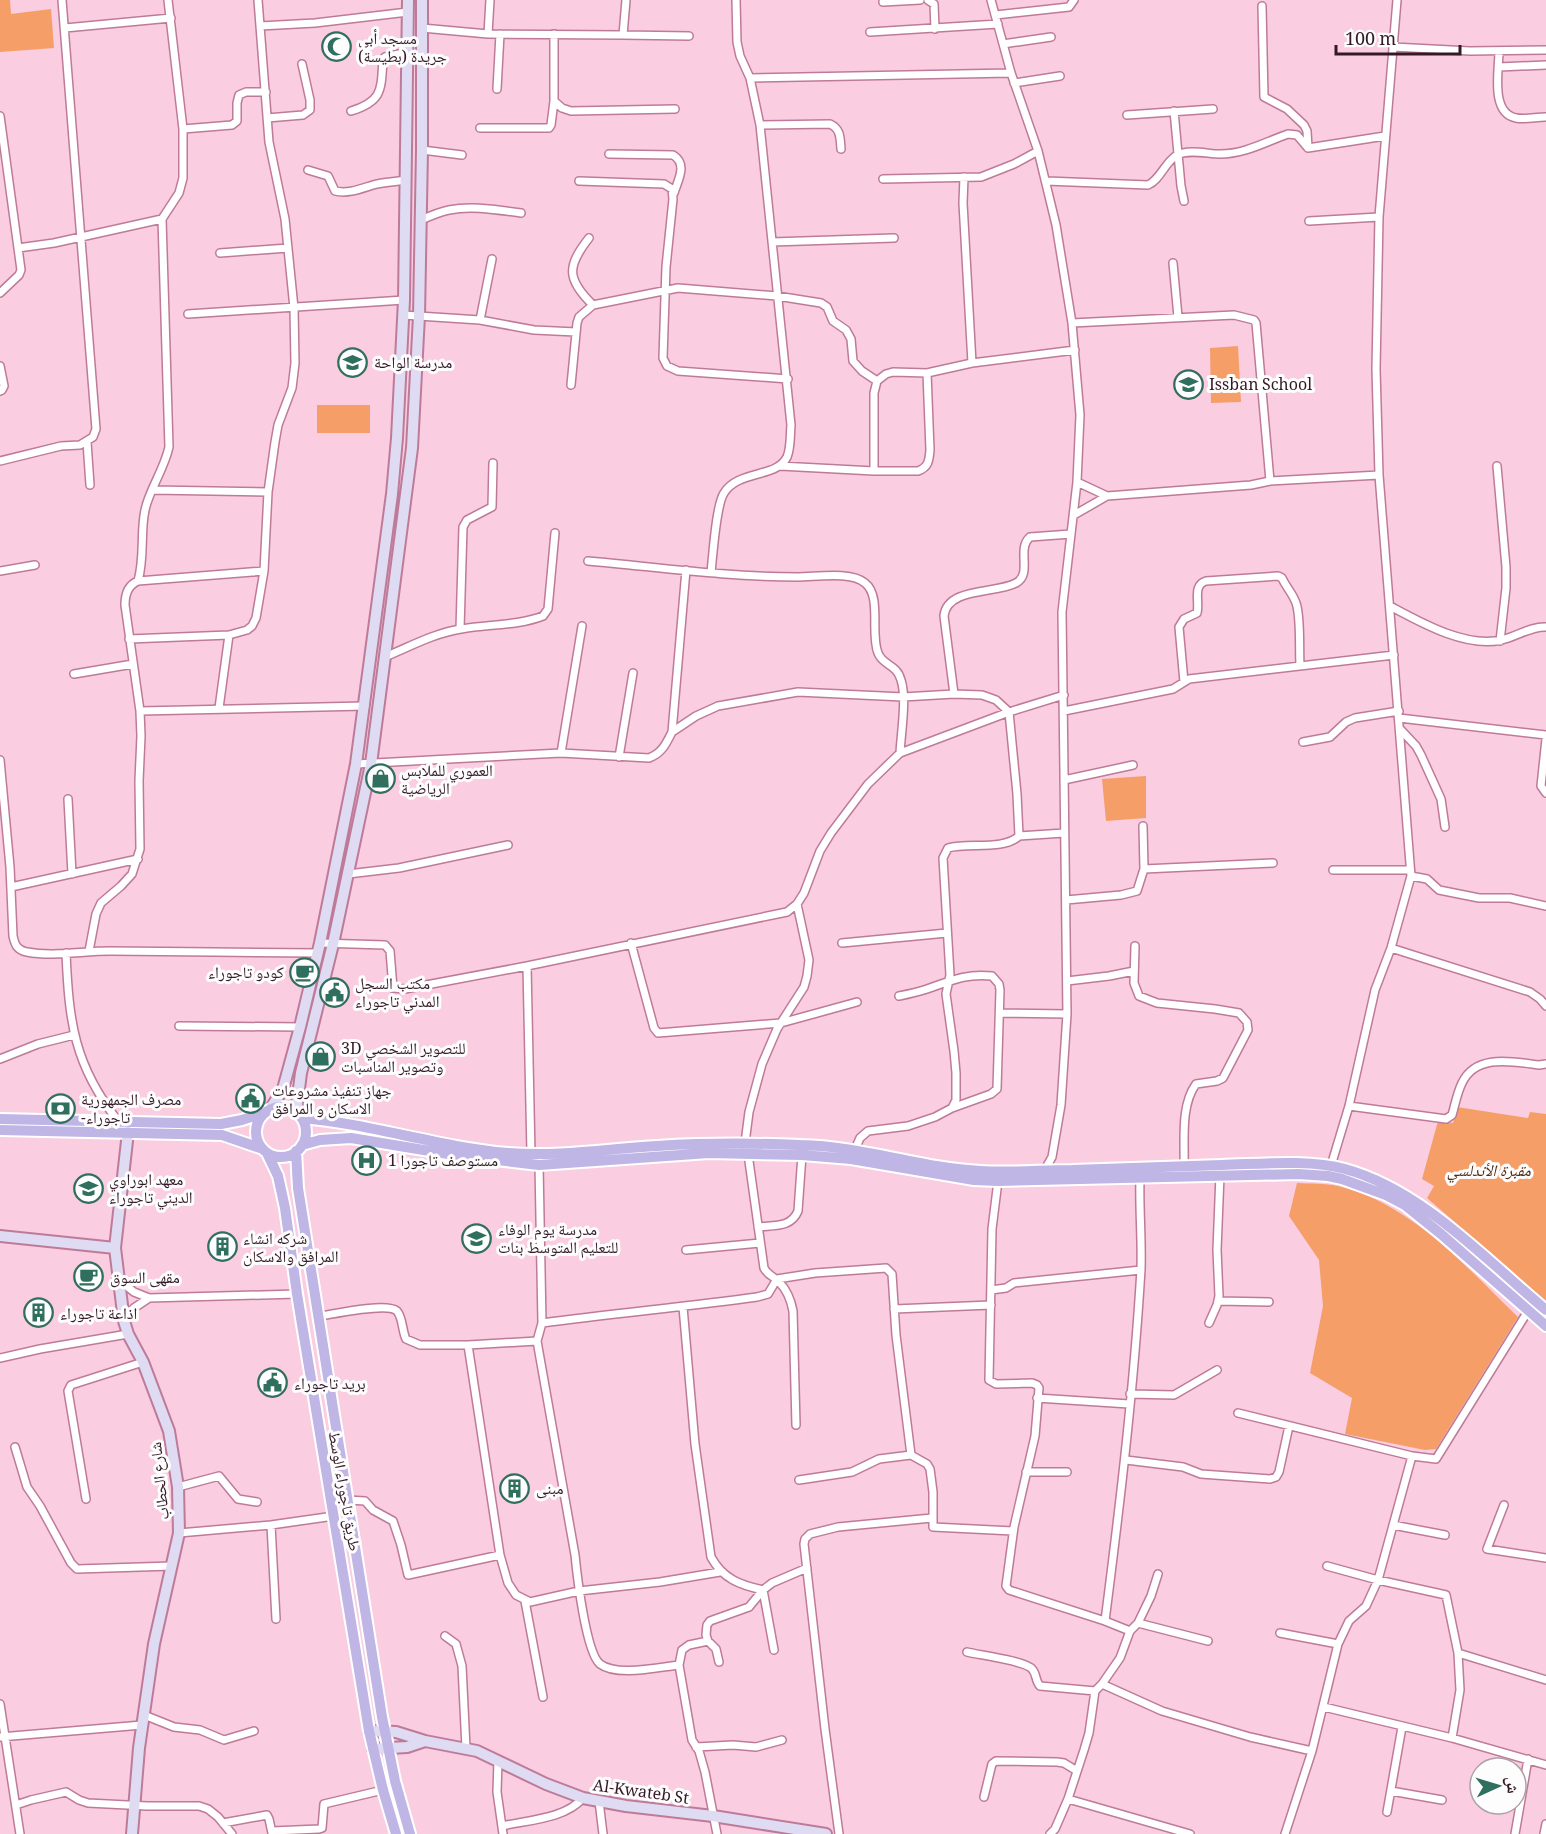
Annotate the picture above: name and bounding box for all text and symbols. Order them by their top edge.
scale bar [1336,18,1460,56]
text: 100 m [1345,26,1396,56]
place label: مسجد أبي جريدة (بطيسة) [358,27,447,72]
mosque icon: مسجد أبي جريدة (بطيسة) [321,31,353,63]
school or university icon: مدرسة الواحة [337,346,369,378]
place label: مدرسة الواحة [374,351,452,378]
school or university icon: Issban School [1172,368,1204,400]
place label: Issban School [1209,373,1312,400]
place label: العموري للملابس الرياضية [401,759,493,804]
shop icon: العموري للملابس الرياضية [364,763,396,795]
cafe icon: كودو تاجوراء [289,956,321,988]
place label: كودو تاجوراء [208,961,284,988]
place label: مكتب السجل المدني تاجوراء [355,972,440,1017]
public building icon: مكتب السجل المدني تاجوراء [318,976,350,1008]
place label: 3D للتصوير الشخصي وتصوير المناسبات [341,1037,466,1082]
shop icon: 3D للتصوير الشخصي وتصوير المناسبات [304,1041,336,1073]
place label: جهاز تنفيذ مشروعات الاسكان و المرافق [272,1079,392,1124]
public building icon: جهاز تنفيذ مشروعات الاسكان و المرافق [235,1083,267,1115]
place label: مصرف الجمهورية -تاجوراء [81,1088,181,1133]
bank icon: مصرف الجمهورية -تاجوراء [44,1092,76,1124]
hospital icon: مستوصف تاجورا 1 [351,1144,383,1176]
place label: مستوصف تاجورا 1 [388,1149,498,1176]
park label: مقبرة الأندلسي [1447,1159,1532,1186]
place label: معهد ابوراوي الديني تاجوراء [109,1168,193,1213]
school or university icon: معهد ابوراوي الديني تاجوراء [72,1172,104,1204]
place label: مدرسة يوم الوفاء للتعليم المتوسط بنات [498,1218,618,1263]
school or university icon: مدرسة يوم الوفاء للتعليم المتوسط بنات [461,1222,493,1254]
place label: شركه انشاء المرافق والاسكان [243,1227,339,1272]
building icon: شركه انشاء المرافق والاسكان [206,1231,238,1263]
cafe icon: مقهى السوق [73,1261,105,1293]
place label: مقهى السوق [110,1266,180,1293]
building icon: اذاعة تاجوراء [23,1297,55,1329]
place label: اذاعة تاجوراء [60,1302,137,1329]
public building icon: بريد تاجوراء [257,1367,289,1399]
place label: بريد تاجوراء [294,1372,366,1399]
street label: طريق تاجوراء الوسط [319,1429,366,1554]
street label: شارع الحطاب [144,1440,179,1521]
building icon: مبنى [499,1472,531,1504]
place label: مبنى [536,1477,564,1504]
north arrow [1468,1756,1528,1816]
street label: Al-Kwateb St [591,1773,691,1814]
text: ش [1496,1776,1525,1795]

